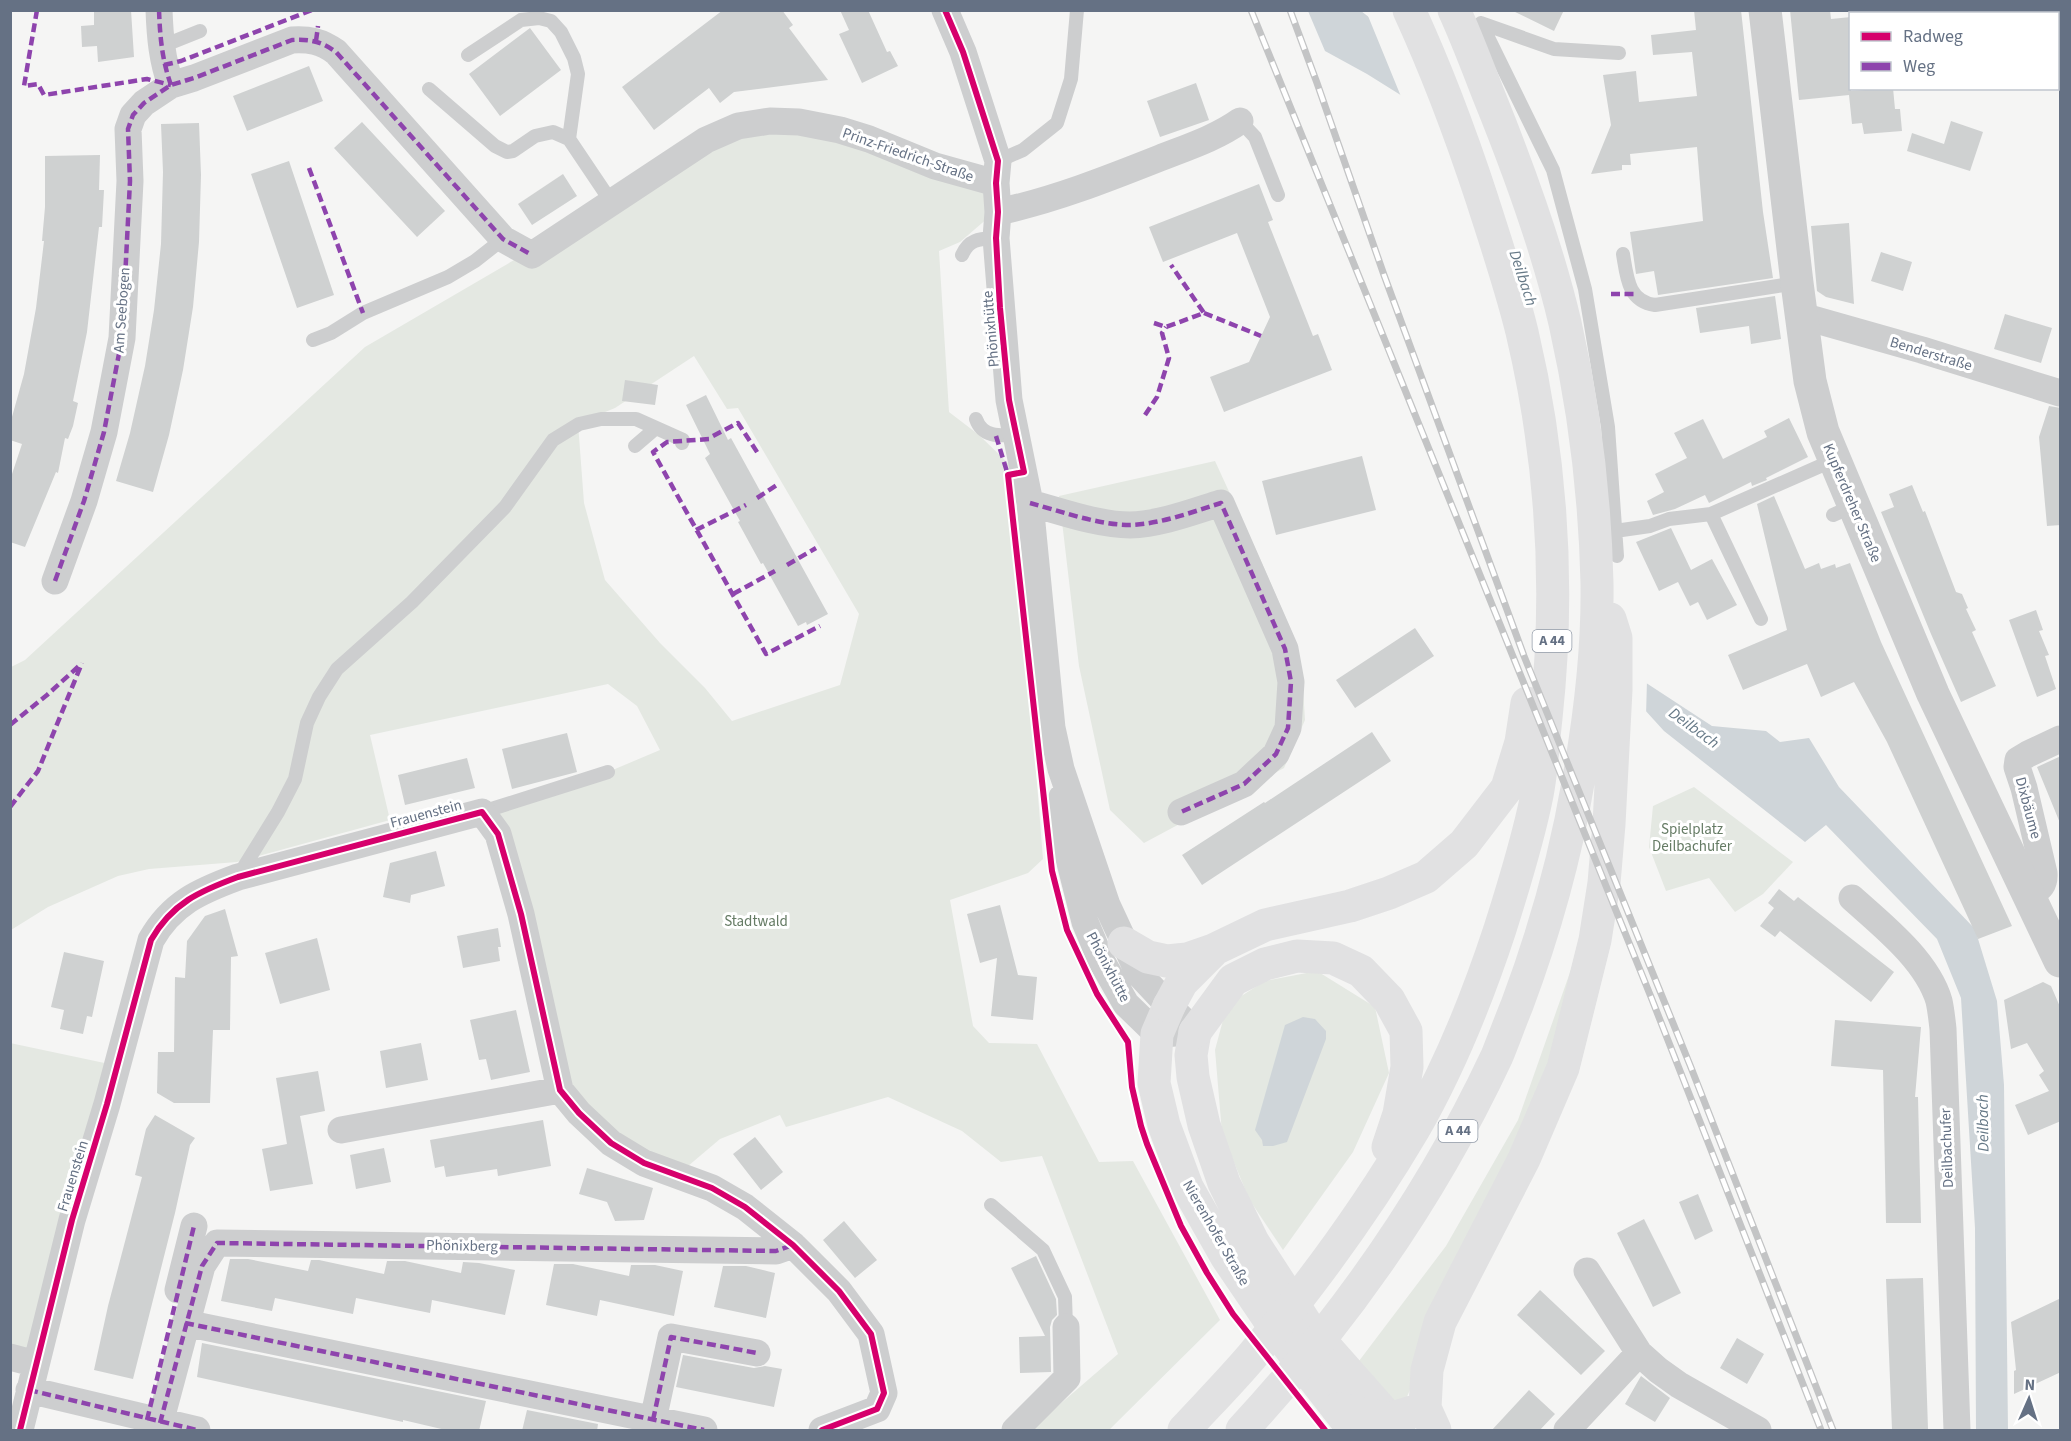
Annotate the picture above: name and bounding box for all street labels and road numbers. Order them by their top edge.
street label: Prinz-Friedrich-Straße [839,123,977,187]
street label: Am Seebogen [109,266,135,354]
street label: Phönixhütte [977,290,1005,368]
street label: Benderstraße [1887,332,1975,376]
street label: Kupferdreher Straße [1817,440,1887,566]
road number: A 44 [1532,630,1572,652]
street label: Dixbäume [2010,775,2046,841]
street label: Frauenstein [388,794,464,834]
street label: Phönixhütte [1081,928,1135,1006]
street label: Deilbachufer [1935,1107,1959,1188]
road number: A 44 [1438,1120,1478,1142]
street label: Frauenstein [52,1138,94,1214]
street label: Nierenhofer Straße [1177,1176,1255,1290]
street label: Phönixberg [426,1235,498,1257]

